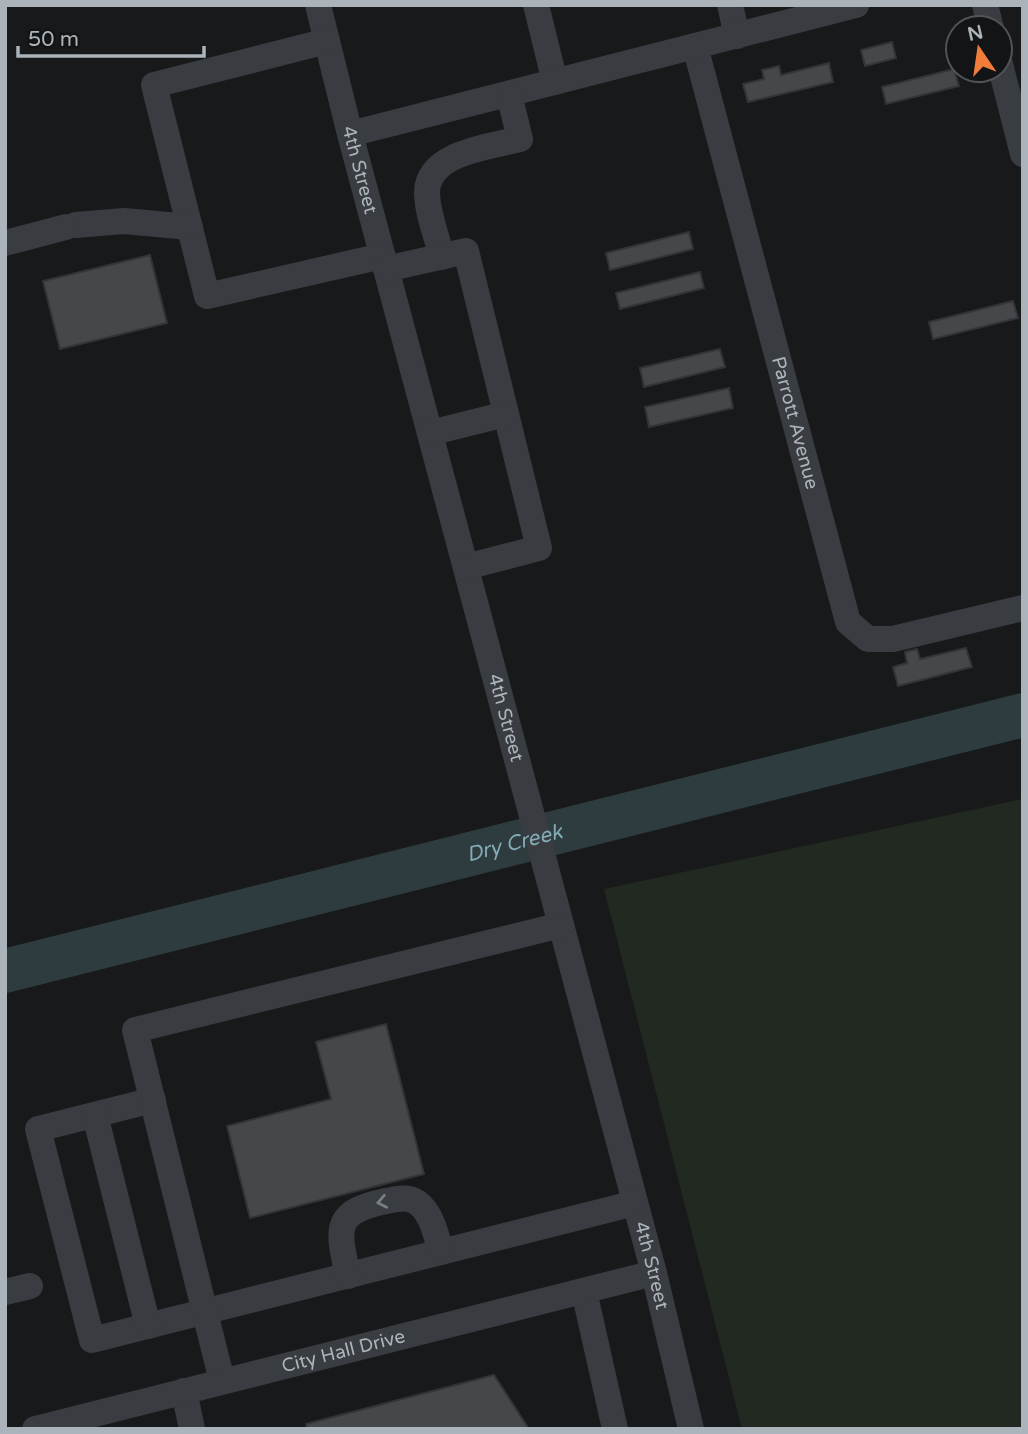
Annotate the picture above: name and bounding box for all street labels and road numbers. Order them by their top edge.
street label: 4th Street [337,124,382,216]
street label: Parrott Avenue [767,354,823,492]
street label: 4th Street [484,671,528,764]
street label: 4th Street [630,1219,673,1312]
street label: City Hall Drive [279,1325,407,1377]

